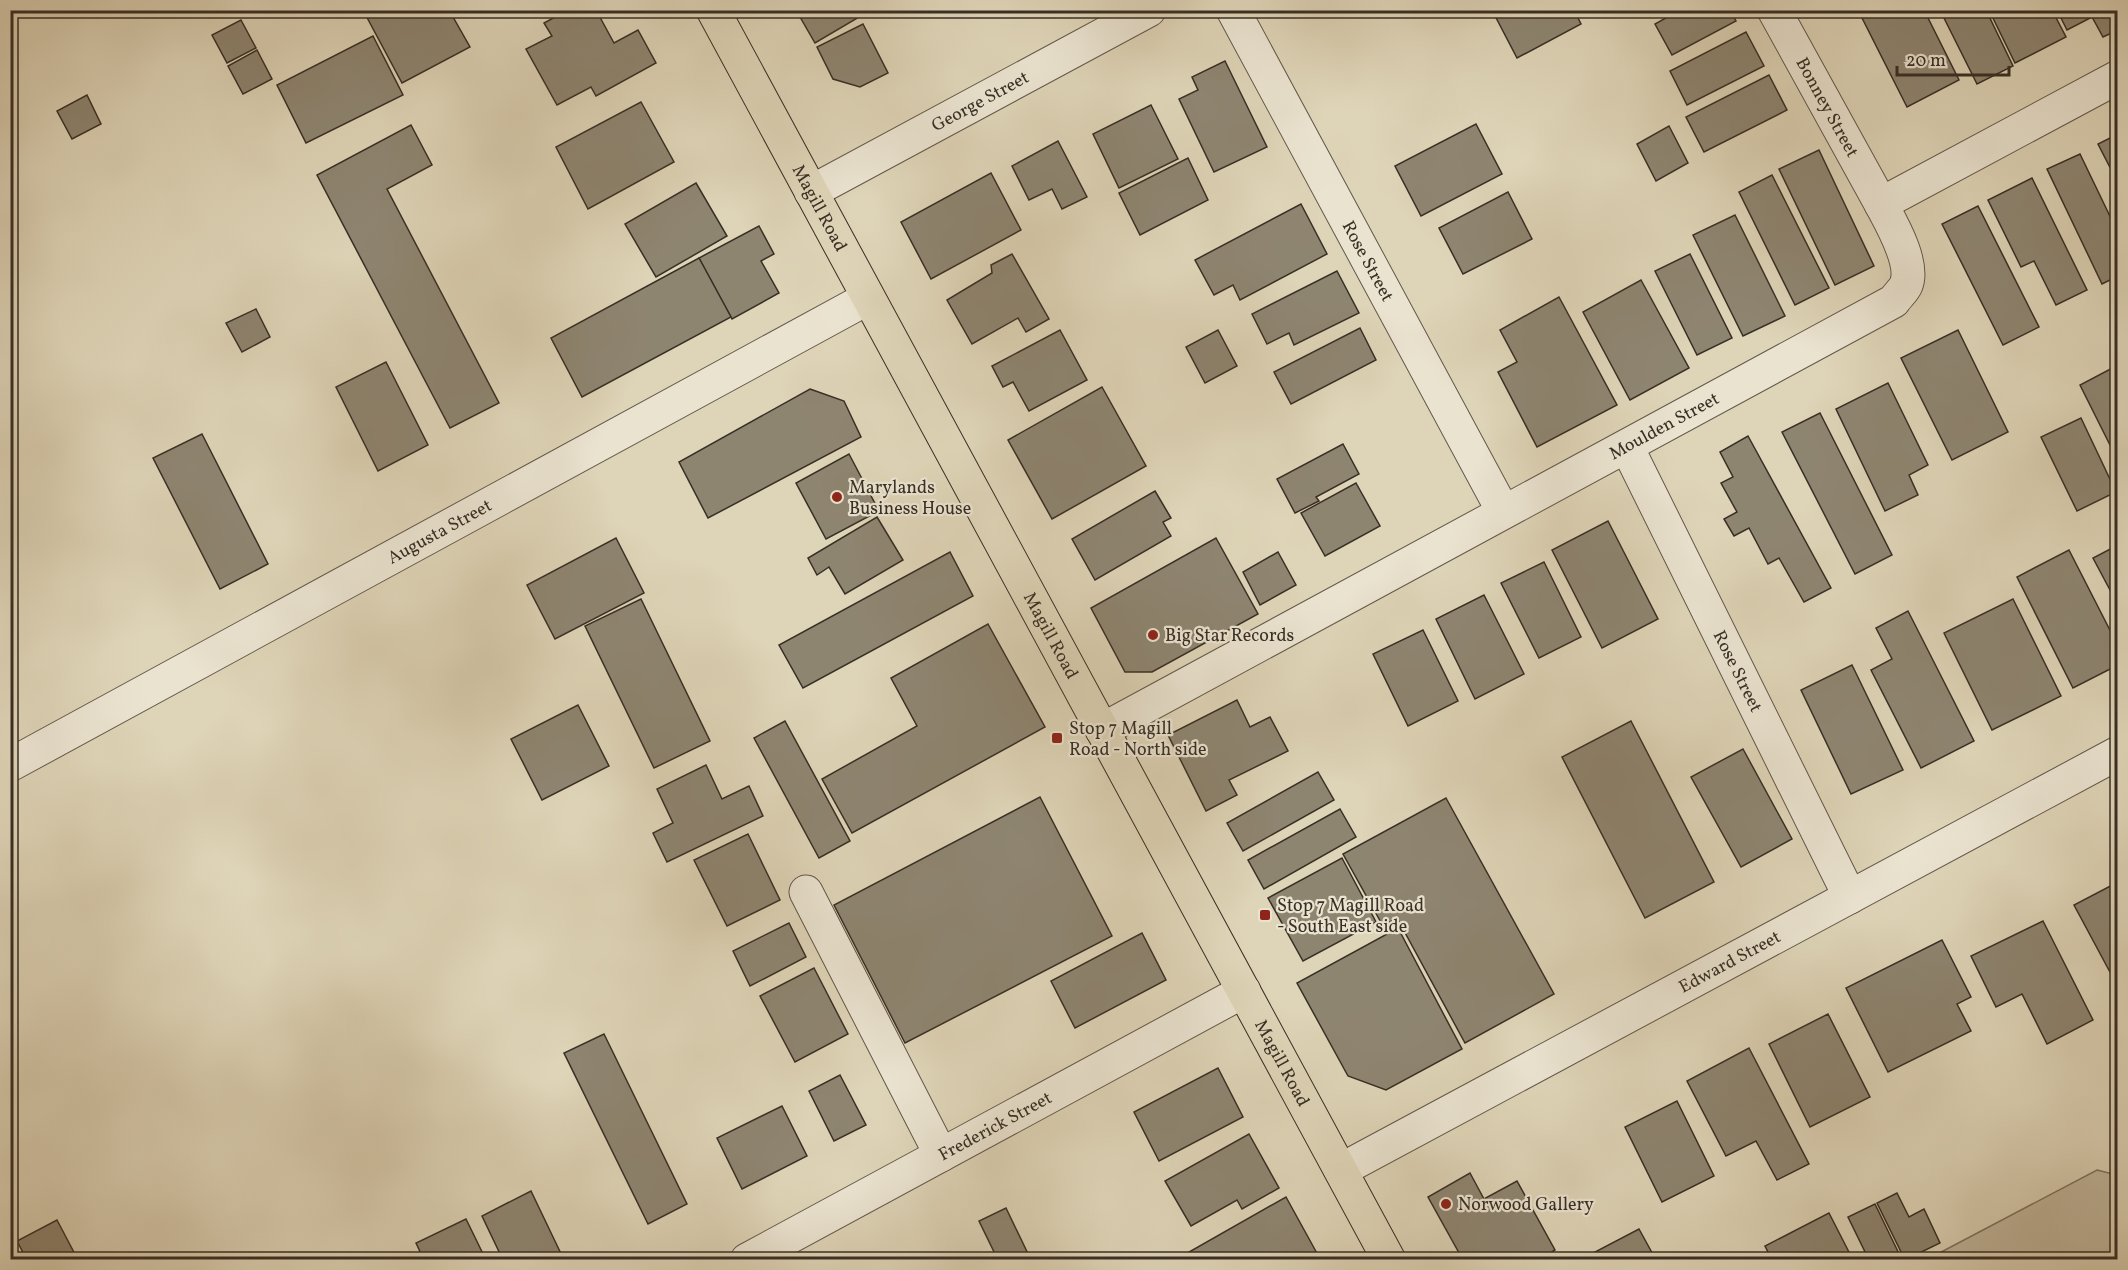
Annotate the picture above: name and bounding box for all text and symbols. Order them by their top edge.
scale bar [1897,39,2010,77]
text: 20 m [1906,49,1946,74]
street label: Bonney Street [1789,53,1864,162]
street label: George Street [928,66,1034,139]
street label: Magill Road [785,161,852,257]
street label: Rose Street [1335,217,1399,307]
street label: Moulden Street [1605,387,1724,467]
place label: Marylands Business House [849,476,971,522]
marker: Marylands Business House [830,490,844,504]
street label: Augusta Street [383,494,497,571]
street label: Magill Road [1016,588,1084,684]
place label: Big Star Records [1165,624,1294,649]
street label: Rose Street [1706,626,1768,717]
marker: Big Star Records [1146,628,1160,642]
place label: Stop 7 Magill Road - North side [1069,717,1207,763]
marker: Stop 7 Magill Road - North side [1050,731,1064,745]
place label: Stop 7 Magill Road - South East side [1277,894,1424,940]
marker: Stop 7 Magill Road - South East side [1258,908,1272,922]
street label: Edward Street [1675,925,1786,1000]
street label: Magill Road [1247,1016,1315,1112]
street label: Frederick Street [935,1086,1057,1168]
place label: Norwood Gallery [1458,1193,1594,1218]
marker: Norwood Gallery [1439,1197,1453,1211]

